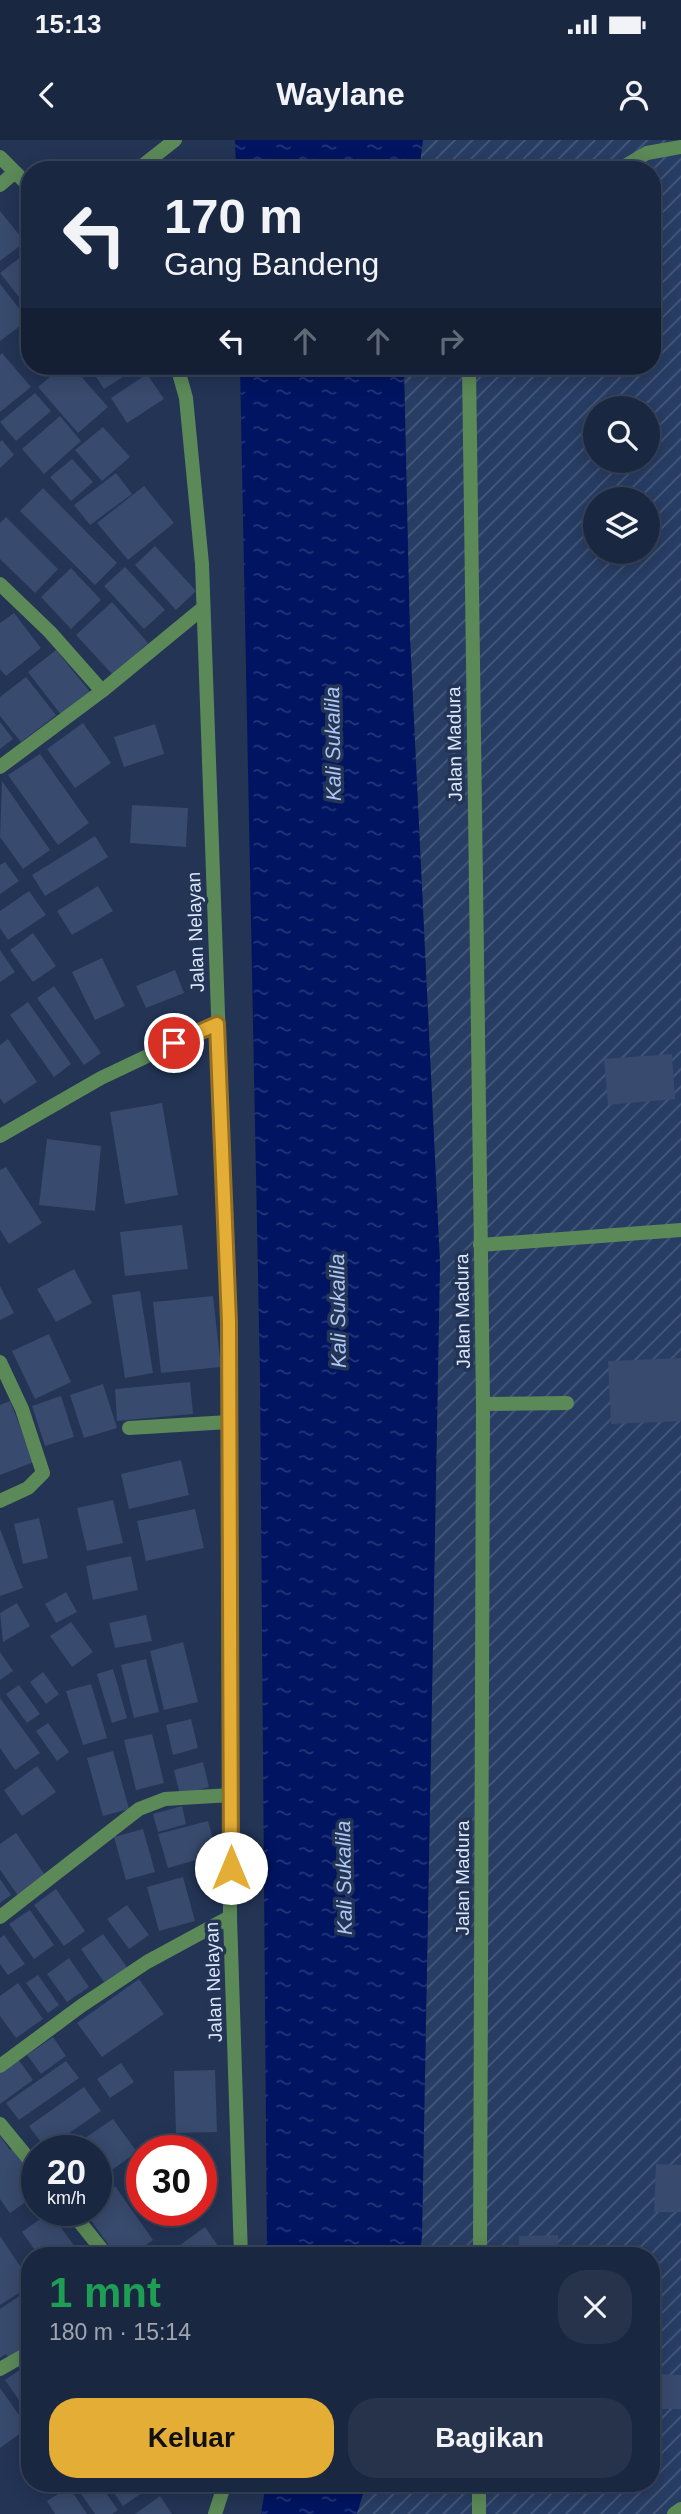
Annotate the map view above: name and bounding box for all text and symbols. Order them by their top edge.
text: 15:13 [35,9,102,39]
icon: back [28,76,66,114]
text: Waylane [276,76,405,112]
icon: person [615,76,653,114]
icon: left [49,189,140,280]
text: 170 m [164,189,303,243]
text: Gang Bandeng [164,246,379,282]
icon: left [213,322,251,360]
icon: ahead [286,322,324,360]
icon: ahead [359,322,397,360]
icon: right [432,322,470,360]
map controls [583,396,660,564]
button: search [583,396,660,473]
button: layers [583,487,660,564]
street label: Jalan Madura [443,686,466,802]
water label: Kali Sukalila [320,687,345,801]
street label: Jalan Nelayan [183,871,208,993]
pin [144,1013,204,1073]
icon: arrive [155,1024,193,1062]
street label: Jalan Madura [451,1253,474,1369]
water label: Kali Sukalila [325,1254,350,1368]
street label: Jalan Madura [452,1820,473,1936]
water label: Kali Sukalila [331,1821,356,1935]
position arrow [194,1831,268,1905]
street label: Jalan Nelayan [201,1921,226,2043]
speed limit sign: 30 [126,2135,217,2226]
text: 20 [47,2152,86,2191]
text: km/h [47,2188,86,2208]
text: 1 mnt [49,2269,161,2316]
button: close [558,2270,632,2344]
text: 180 m · 15:14 [49,2319,191,2345]
button: Keluar [49,2398,334,2478]
button: Bagikan [348,2398,632,2478]

